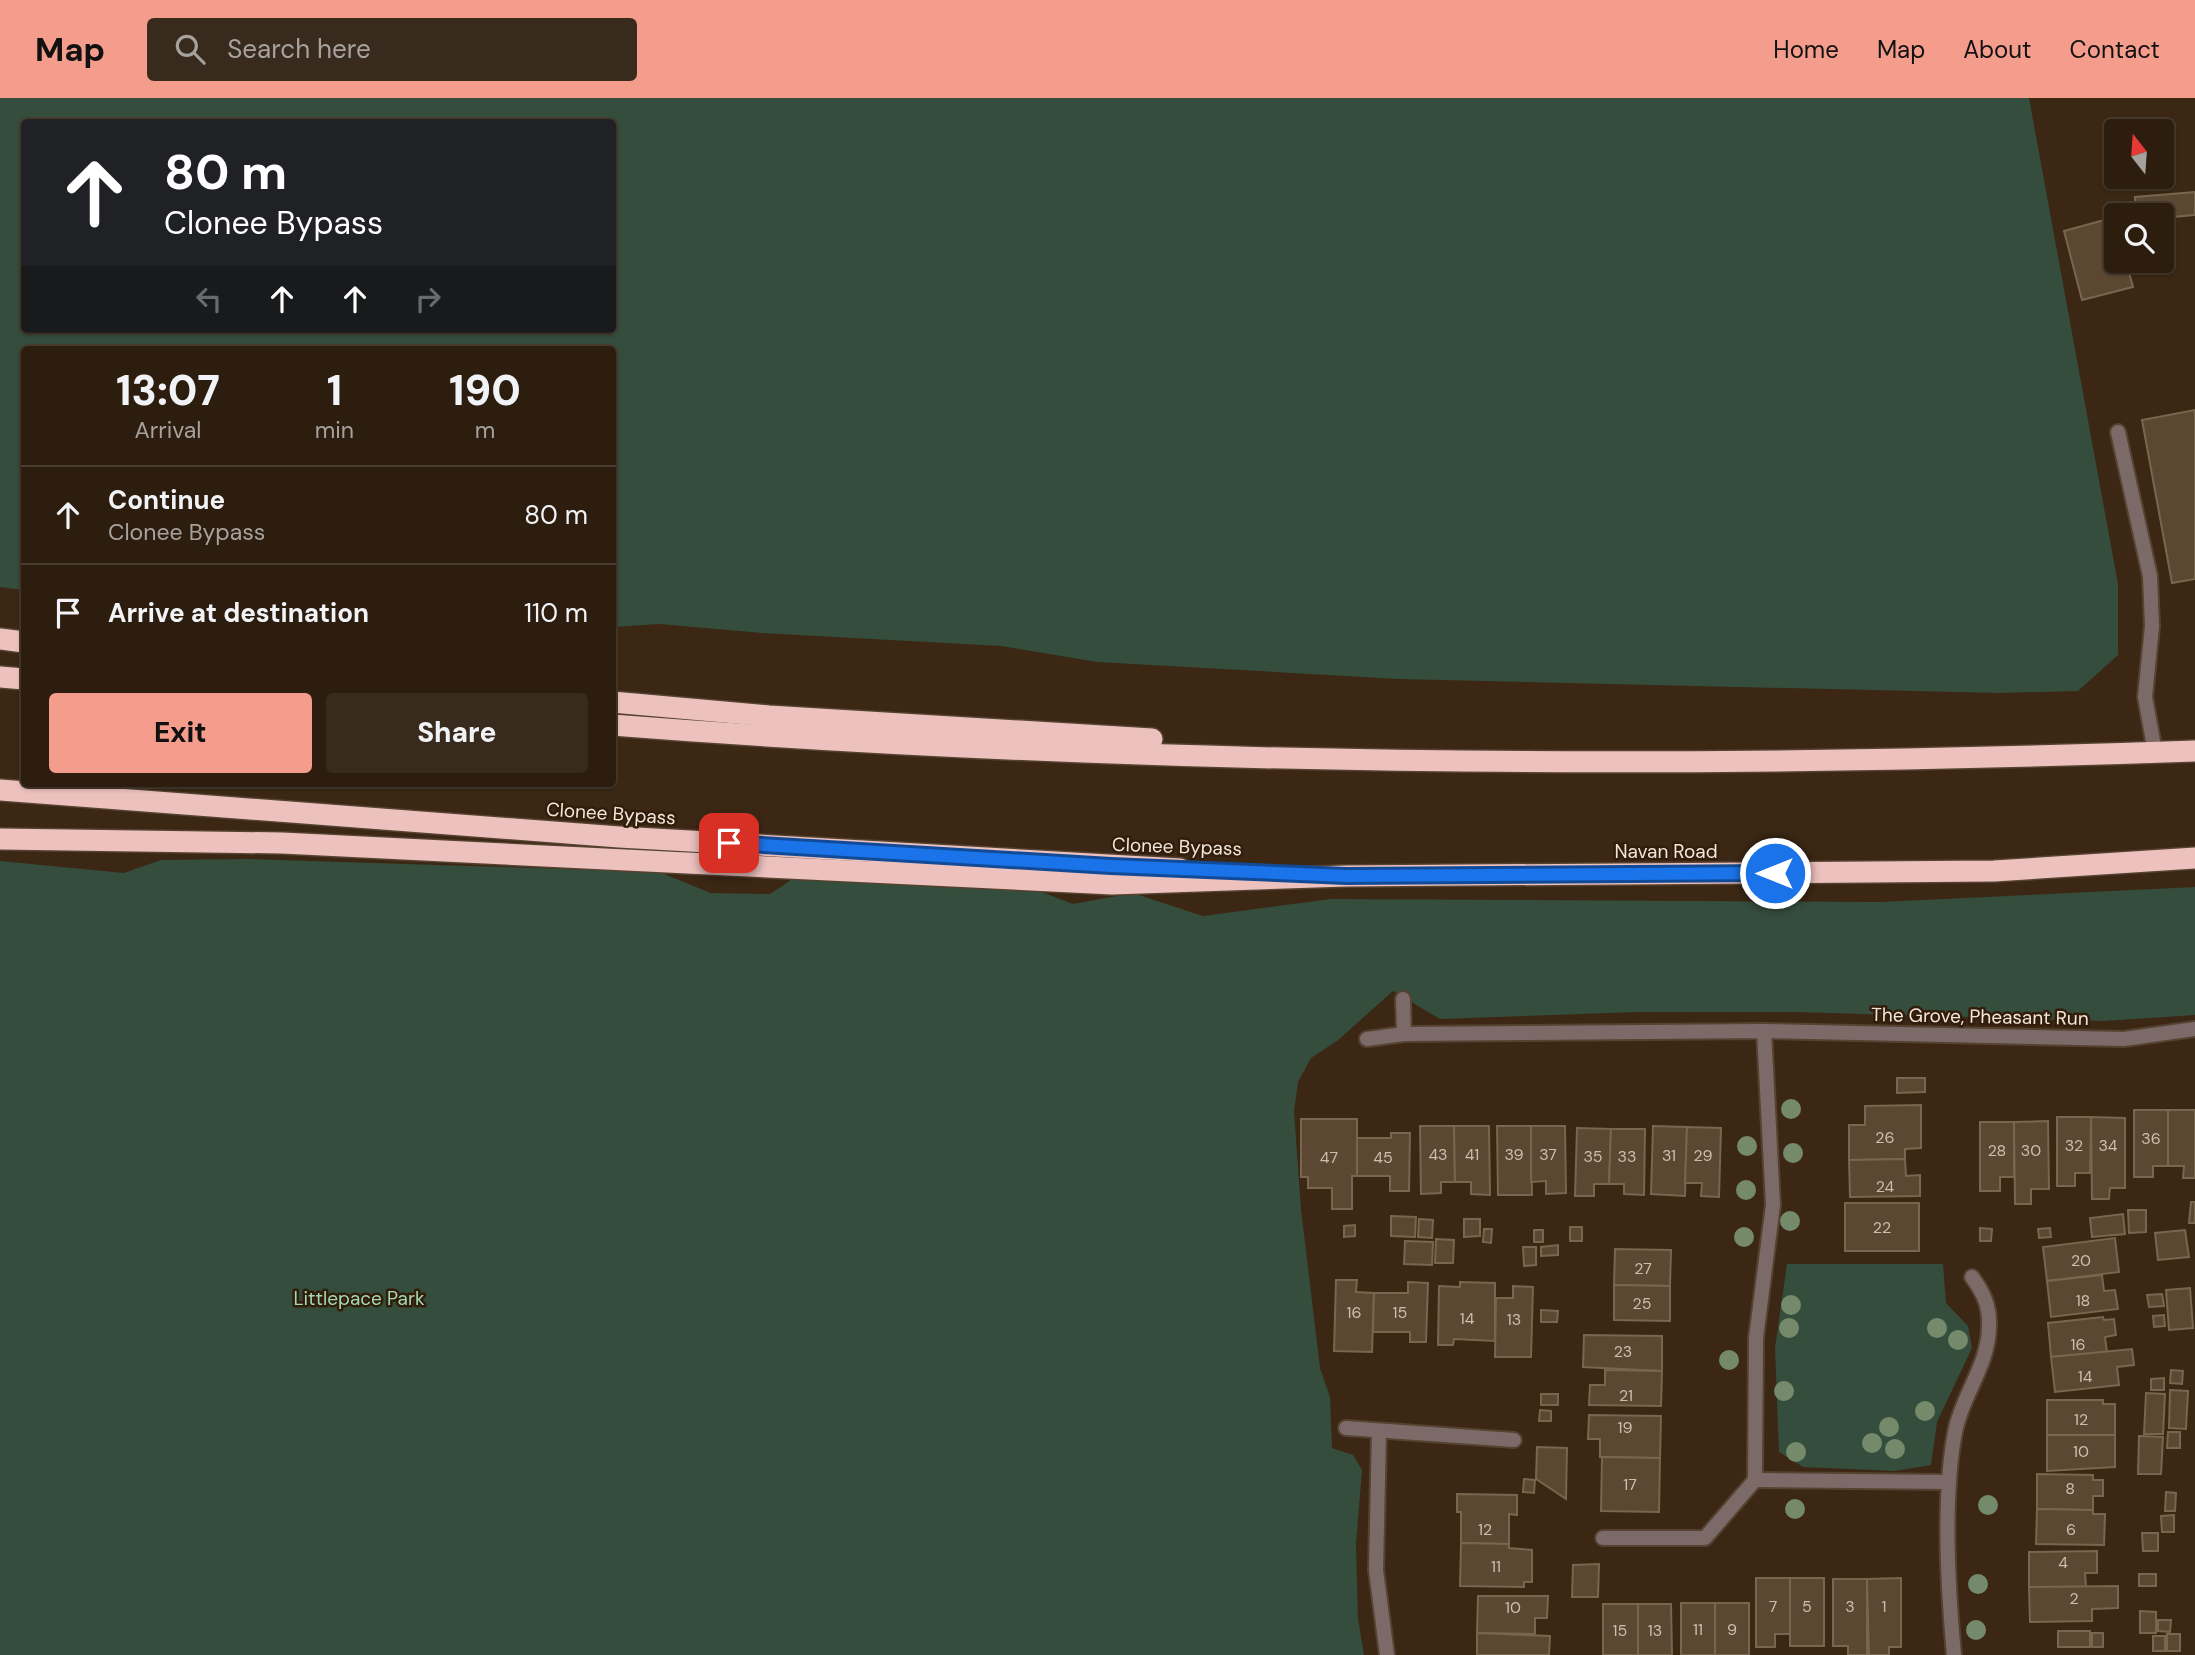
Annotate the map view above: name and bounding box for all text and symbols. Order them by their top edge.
search box [147,18,637,81]
text: Map [35,28,105,71]
icon: search [171,30,209,68]
text: Search here [227,32,371,66]
text: Home [1773,34,1839,65]
text: Map [1877,34,1925,65]
text: About [1963,34,2032,65]
text: Contact [2070,34,2160,65]
north arrow [2104,119,2174,189]
map controls [2104,119,2174,273]
text: 80 m [164,140,287,204]
icon: ahead [49,147,140,238]
text: Clonee Bypass [164,202,383,244]
button: search [2104,203,2174,273]
icon: left [190,280,228,318]
icon: ahead [263,280,301,318]
icon: ahead [336,280,374,318]
icon: right [409,280,447,318]
text: 13:07 [116,363,220,418]
text: 1 [327,363,342,418]
text: 190 [449,363,521,418]
text: Arrival [134,415,201,445]
text: min [315,415,354,445]
text: m [475,415,495,445]
text: Continue [108,483,225,517]
icon: ahead [49,496,87,534]
text: 80 m [524,498,588,532]
text: Clonee Bypass [108,517,265,547]
icon: arrive [49,594,87,632]
text: Arrive at destination [108,596,369,630]
text: 110 m [524,596,588,630]
button: Exit [49,693,312,773]
button: Share [326,693,588,773]
street label: Clonee Bypass [545,796,677,831]
pin [699,813,759,873]
icon: arrive [710,824,748,862]
street label: Clonee Bypass [1112,832,1242,861]
position arrow [1738,836,1812,910]
street label: Navan Road [1614,839,1718,864]
street label: The Grove, Pheasant Run [1871,1002,2089,1031]
house number: 26 [1875,1127,1895,1148]
house number: 36 [2141,1128,2161,1149]
house number: 32 [2065,1135,2083,1156]
house number: 34 [2098,1135,2118,1156]
house number: 28 [1988,1140,2006,1161]
house number: 30 [2021,1140,2041,1161]
house number: 43 [1428,1144,1448,1165]
house number: 41 [1465,1144,1479,1165]
house number: 39 [1504,1144,1524,1165]
house number: 37 [1539,1144,1557,1165]
house number: 31 [1662,1145,1676,1166]
house number: 29 [1693,1145,1713,1166]
house number: 35 [1583,1146,1603,1167]
house number: 33 [1618,1146,1636,1167]
house number: 47 [1320,1147,1338,1168]
house number: 45 [1373,1147,1393,1168]
house number: 24 [1876,1176,1895,1197]
house number: 22 [1873,1217,1891,1238]
house number: 20 [2071,1250,2091,1271]
house number: 27 [1634,1258,1652,1279]
park label: Littlepace Park [294,1286,425,1311]
house number: 18 [2076,1290,2090,1311]
house number: 25 [1633,1293,1651,1314]
house number: 16 [1346,1302,1362,1323]
house number: 15 [1393,1302,1407,1323]
house number: 14 [1460,1308,1475,1329]
house number: 13 [1507,1309,1521,1330]
house number: 16 [2070,1334,2086,1355]
house number: 23 [1614,1341,1632,1362]
house number: 14 [2078,1366,2093,1387]
house number: 21 [1619,1385,1633,1406]
house number: 12 [2074,1409,2088,1430]
house number: 19 [1617,1417,1633,1438]
house number: 10 [2073,1441,2089,1462]
house number: 17 [1623,1474,1637,1495]
house number: 8 [2065,1478,2075,1499]
house number: 12 [1478,1519,1492,1540]
house number: 6 [2066,1519,2076,1540]
house number: 4 [2058,1552,2068,1573]
house number: 11 [1491,1556,1501,1577]
house number: 2 [2069,1588,2079,1609]
house number: 7 [1769,1596,1777,1617]
house number: 5 [1802,1596,1812,1617]
house number: 3 [1845,1596,1855,1617]
house number: 1 [1882,1596,1887,1617]
house number: 10 [1505,1597,1521,1618]
house number: 11 [1693,1619,1703,1640]
house number: 9 [1727,1619,1737,1640]
house number: 15 [1613,1620,1627,1641]
house number: 13 [1648,1620,1662,1641]

